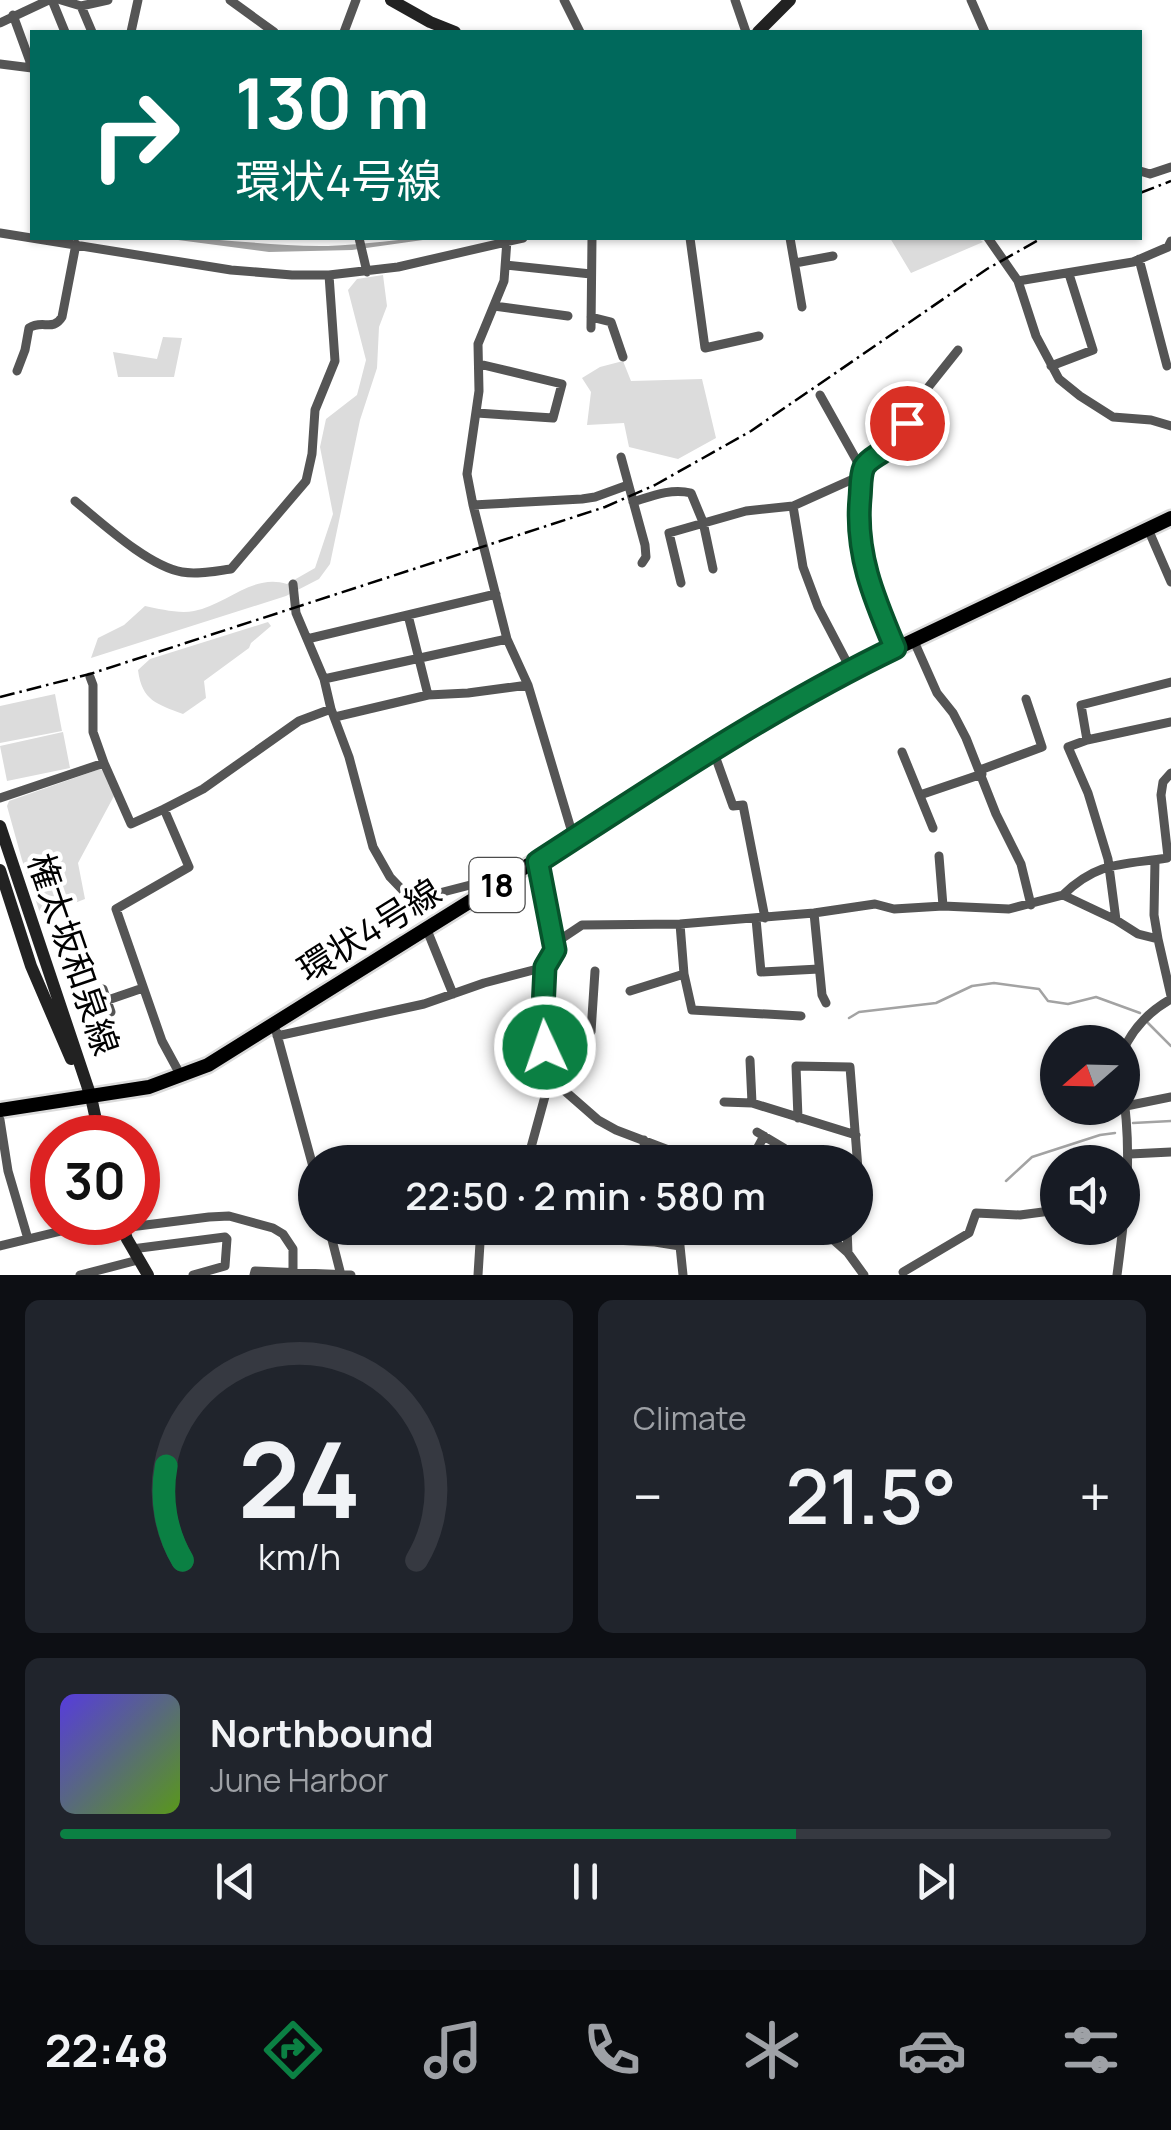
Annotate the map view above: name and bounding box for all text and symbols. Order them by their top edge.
text: 130 m [235,54,429,150]
icon: right [70,70,200,200]
text: 環状4号線 [235,149,442,211]
pin [865,381,950,466]
icon: arrive [880,396,935,451]
street label: 権太坂和泉線 [17,847,131,1061]
road number: 18 [470,858,524,912]
street label: 環状4号線 [288,867,450,993]
position arrow [493,995,597,1099]
north arrow [1040,1025,1140,1125]
map controls [1040,1025,1140,1245]
speed limit sign: 30 [30,1115,160,1245]
button: sound [1040,1145,1140,1245]
text: 22:50 · 2 min · 580 m [405,1169,766,1221]
text: Climate [633,1396,747,1440]
text: 24 [237,1407,361,1549]
text: 21.5° [785,1444,957,1547]
text: − [633,1458,663,1534]
text: + [1079,1458,1111,1534]
text: km/h [257,1532,341,1581]
text: Northbound [210,1706,434,1758]
text: June Harbor [210,1758,388,1802]
icon: previous [208,1854,263,1909]
icon: pause [558,1854,613,1909]
icon: next [908,1854,963,1909]
icon: directions [258,2015,328,2085]
icon: music [418,2015,488,2085]
icon: phone [577,2015,647,2085]
icon: climate [737,2015,807,2085]
icon: car [897,2015,967,2085]
icon: filters [1056,2015,1126,2085]
text: 22:48 [45,2019,169,2081]

